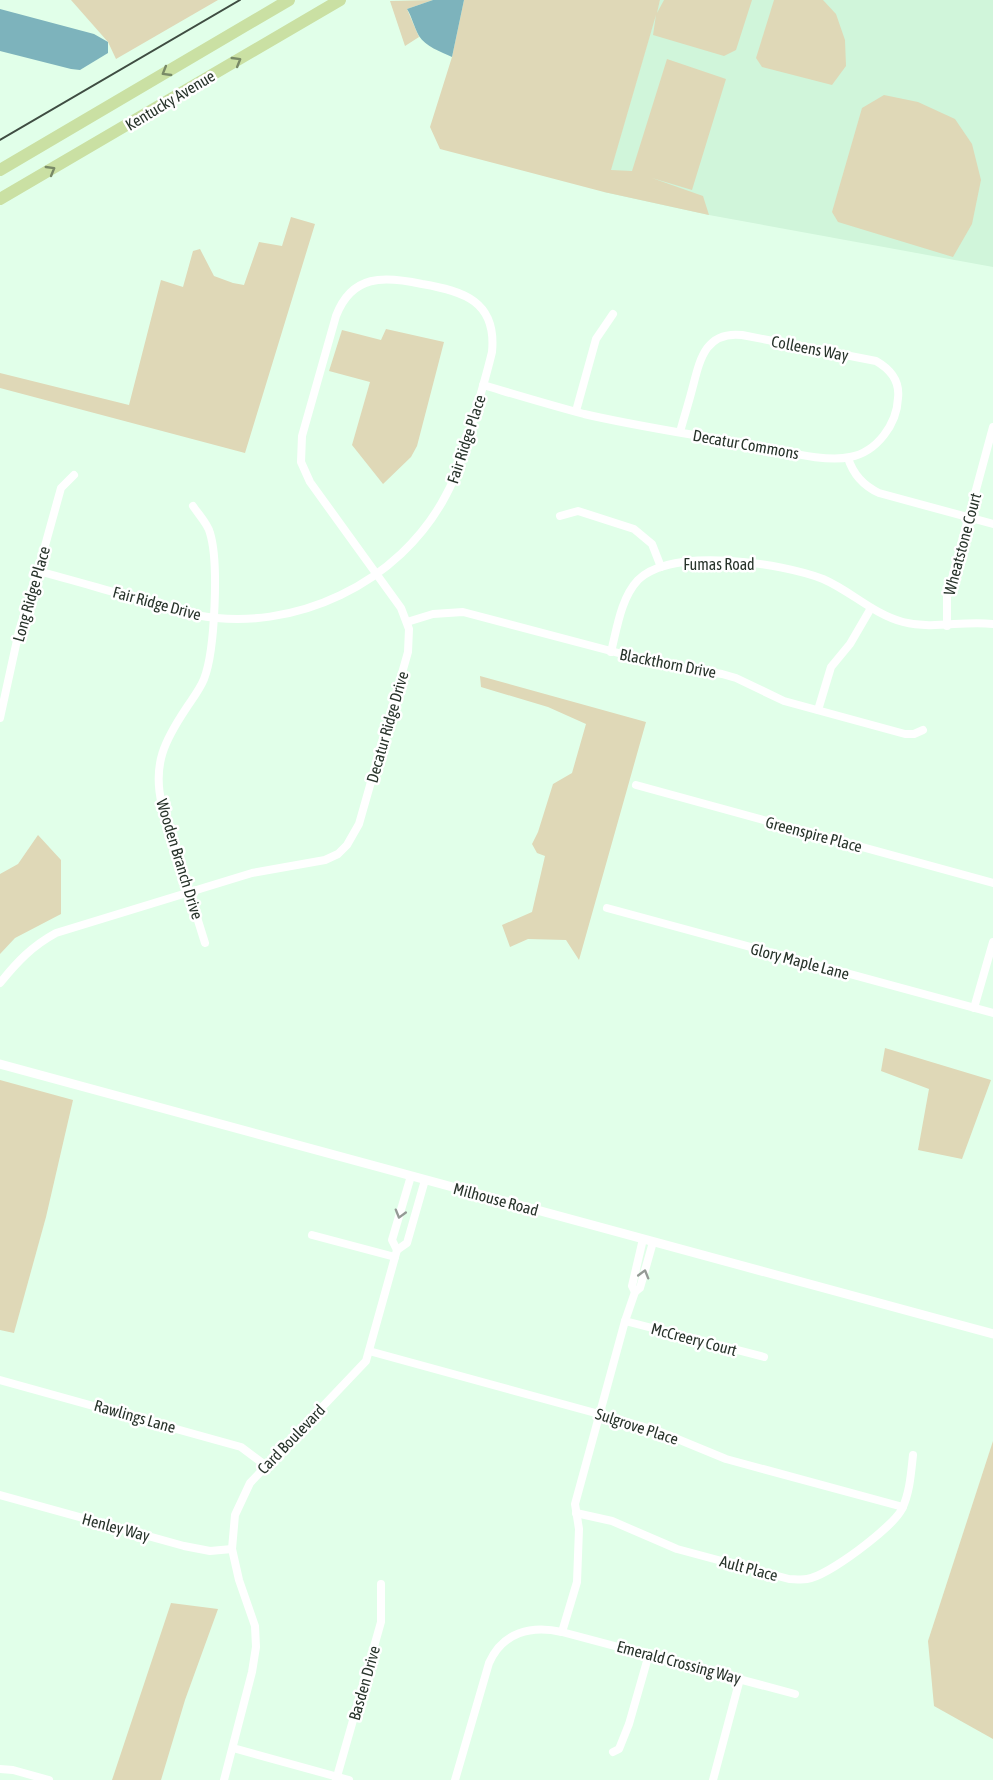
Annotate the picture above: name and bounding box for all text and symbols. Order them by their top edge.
one-way arrow [231,56,241,68]
one-way arrow [162,65,172,77]
street label: Kentucky Avenue [122,66,218,135]
one-way arrow [45,166,55,177]
street label: Colleens Way [770,332,851,365]
street label: Fair Ridge Place [443,392,490,486]
street label: Decatur Commons [692,426,801,462]
street label: Wheatstone Court [940,491,984,597]
street label: Long Ridge Place [9,544,54,644]
street label: Fumas Road [683,555,755,573]
street label: Fair Ridge Drive [111,583,203,624]
street label: Blackthorn Drive [618,645,718,681]
street label: Decatur Ridge Drive [362,669,412,785]
street label: Wooden Branch Drive [153,797,207,921]
street label: Greenspire Place [764,812,864,856]
street label: Glory Maple Lane [748,939,851,984]
street label: Milhouse Road [452,1179,540,1219]
one-way arrow [395,1208,407,1218]
one-way arrow [637,1269,649,1280]
street label: McCreery Court [649,1319,739,1360]
street label: Rawlings Lane [92,1396,178,1437]
street label: Card Boulevard [253,1401,329,1477]
street label: Sulgrove Place [593,1404,681,1449]
street label: Henley Way [80,1509,152,1546]
street label: Ault Place [718,1552,780,1584]
street label: Emerald Crossing Way [615,1637,743,1688]
street label: Basden Drive [345,1644,383,1722]

